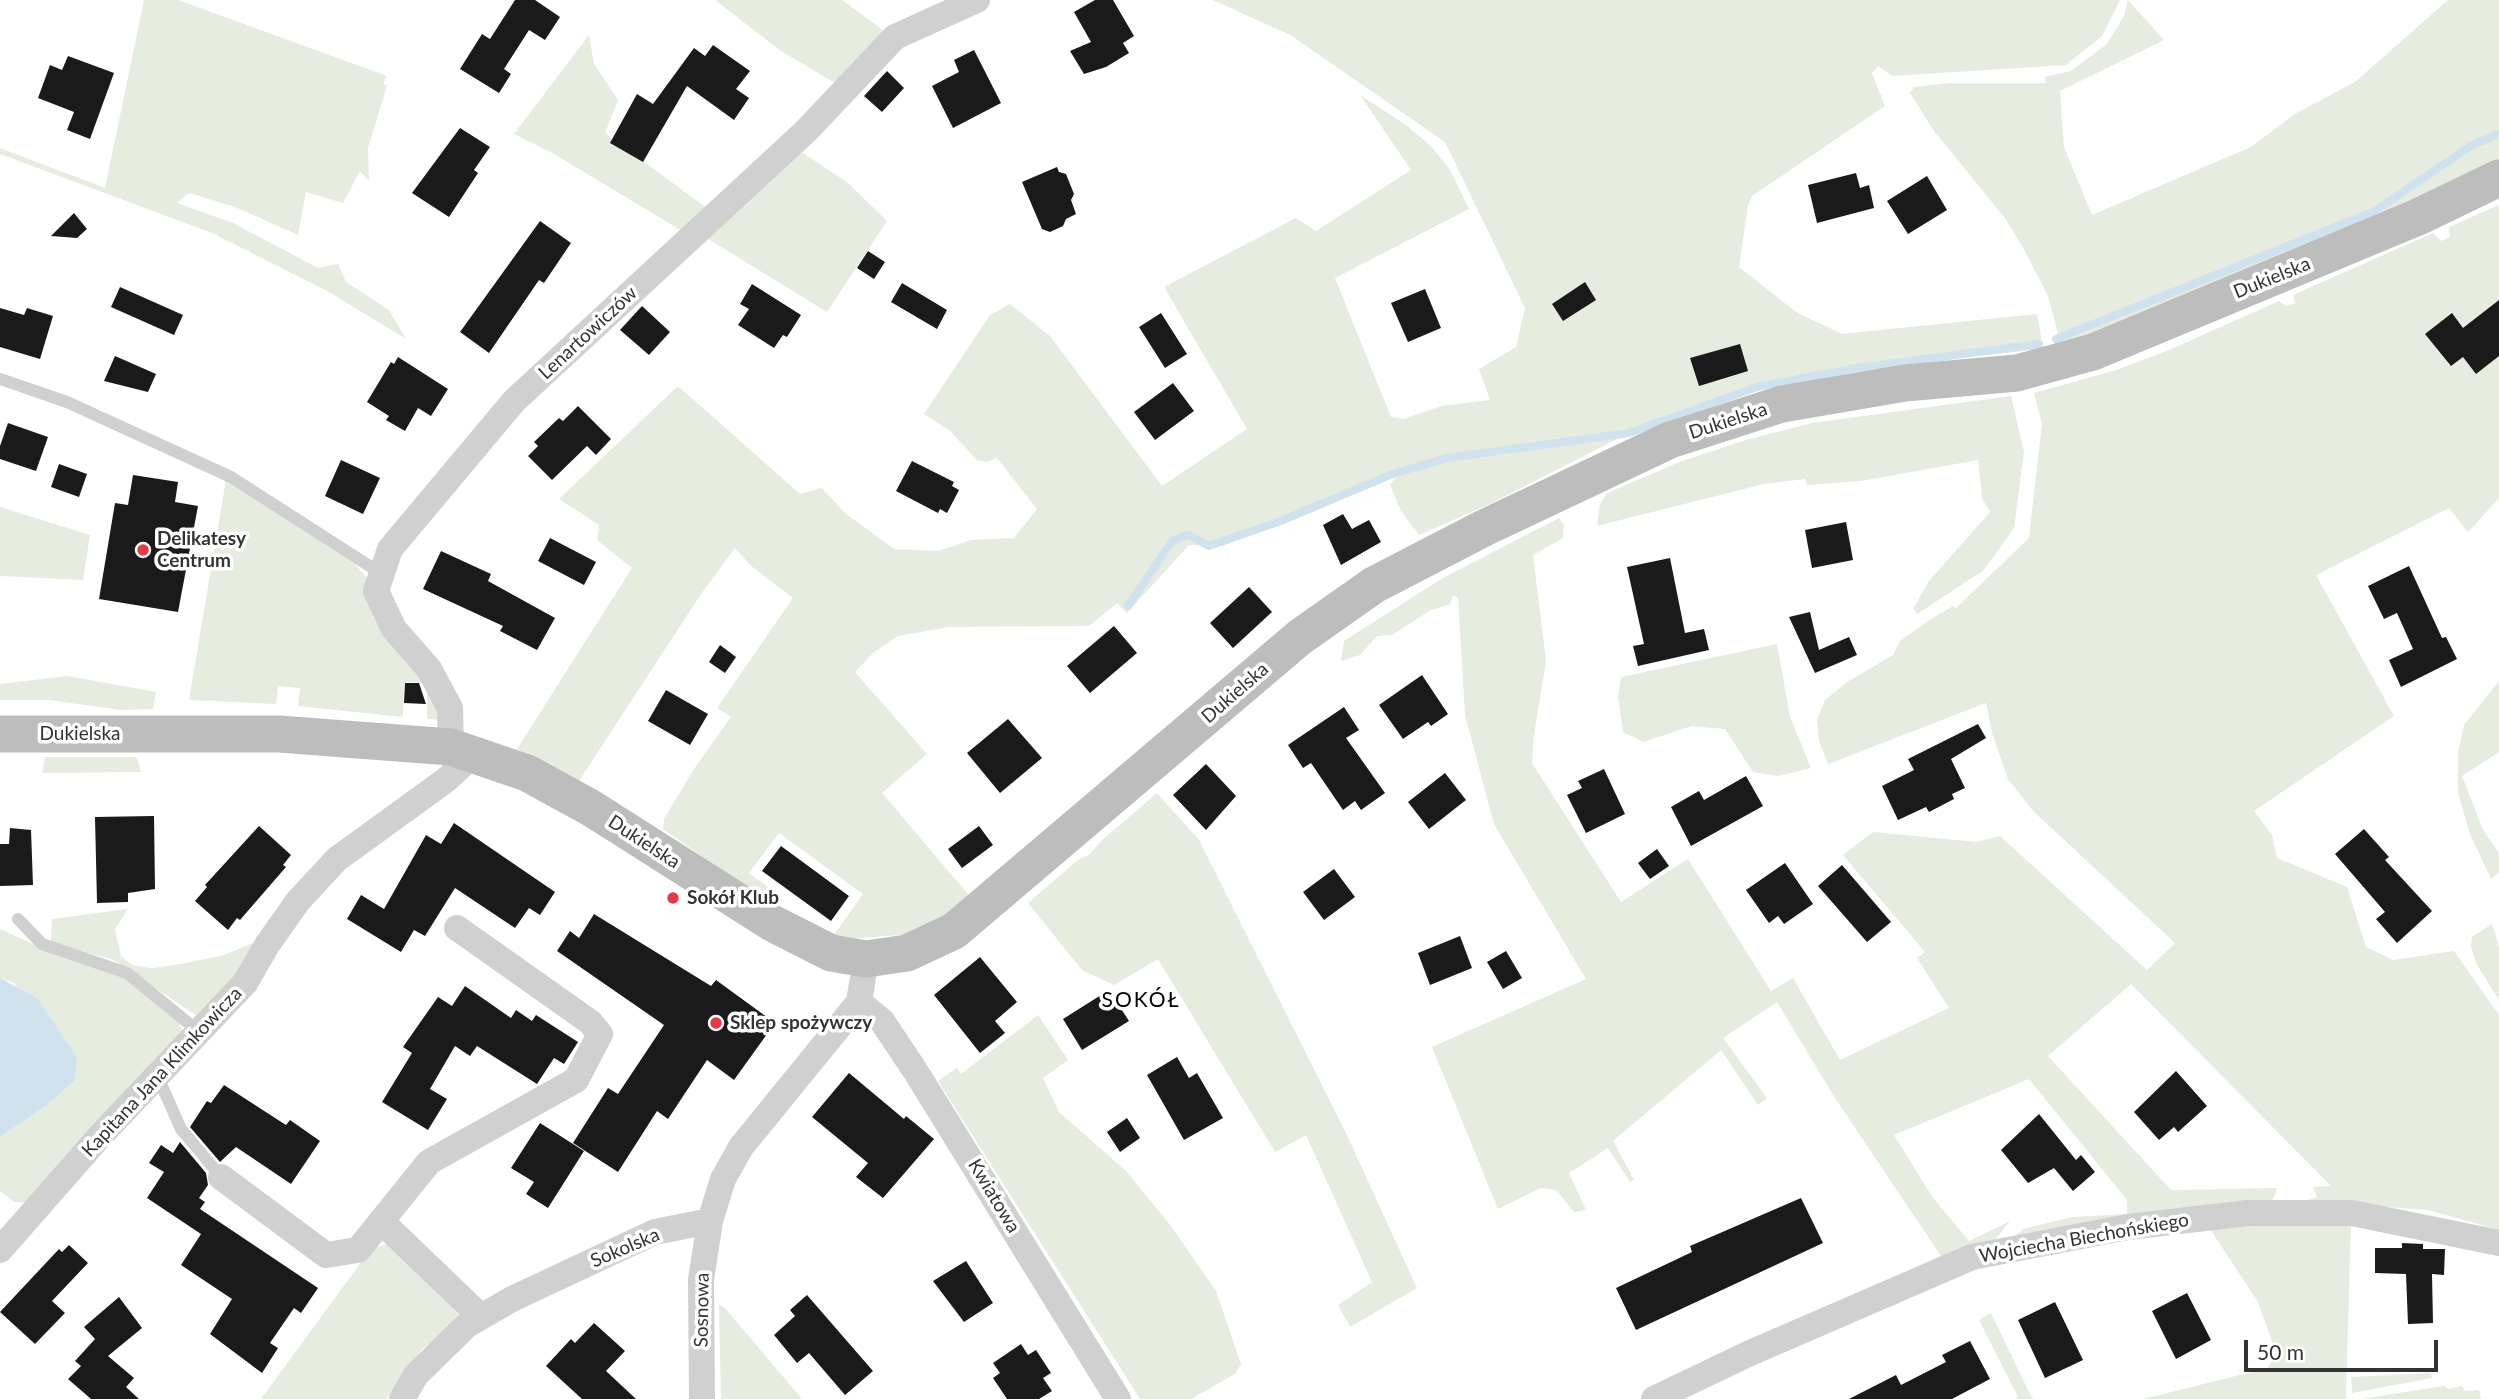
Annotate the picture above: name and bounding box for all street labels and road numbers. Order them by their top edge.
street label: Dukielska [2230,252,2314,304]
street label: Lenartowiczów [534,282,642,384]
street label: Dukielska [1686,398,1770,444]
street label: Dukielska [1197,658,1273,728]
street label: Dukielska [40,723,120,745]
street label: Dukielska [604,810,684,874]
street label: Kapitana Jana Klimkowicza [77,982,247,1162]
street label: Kwiatowa [963,1155,1025,1237]
street label: Wojciecha Biechońskiego [1977,1208,2191,1268]
street label: Sokolska [587,1223,663,1273]
street label: Sosnowa [690,1272,714,1348]

